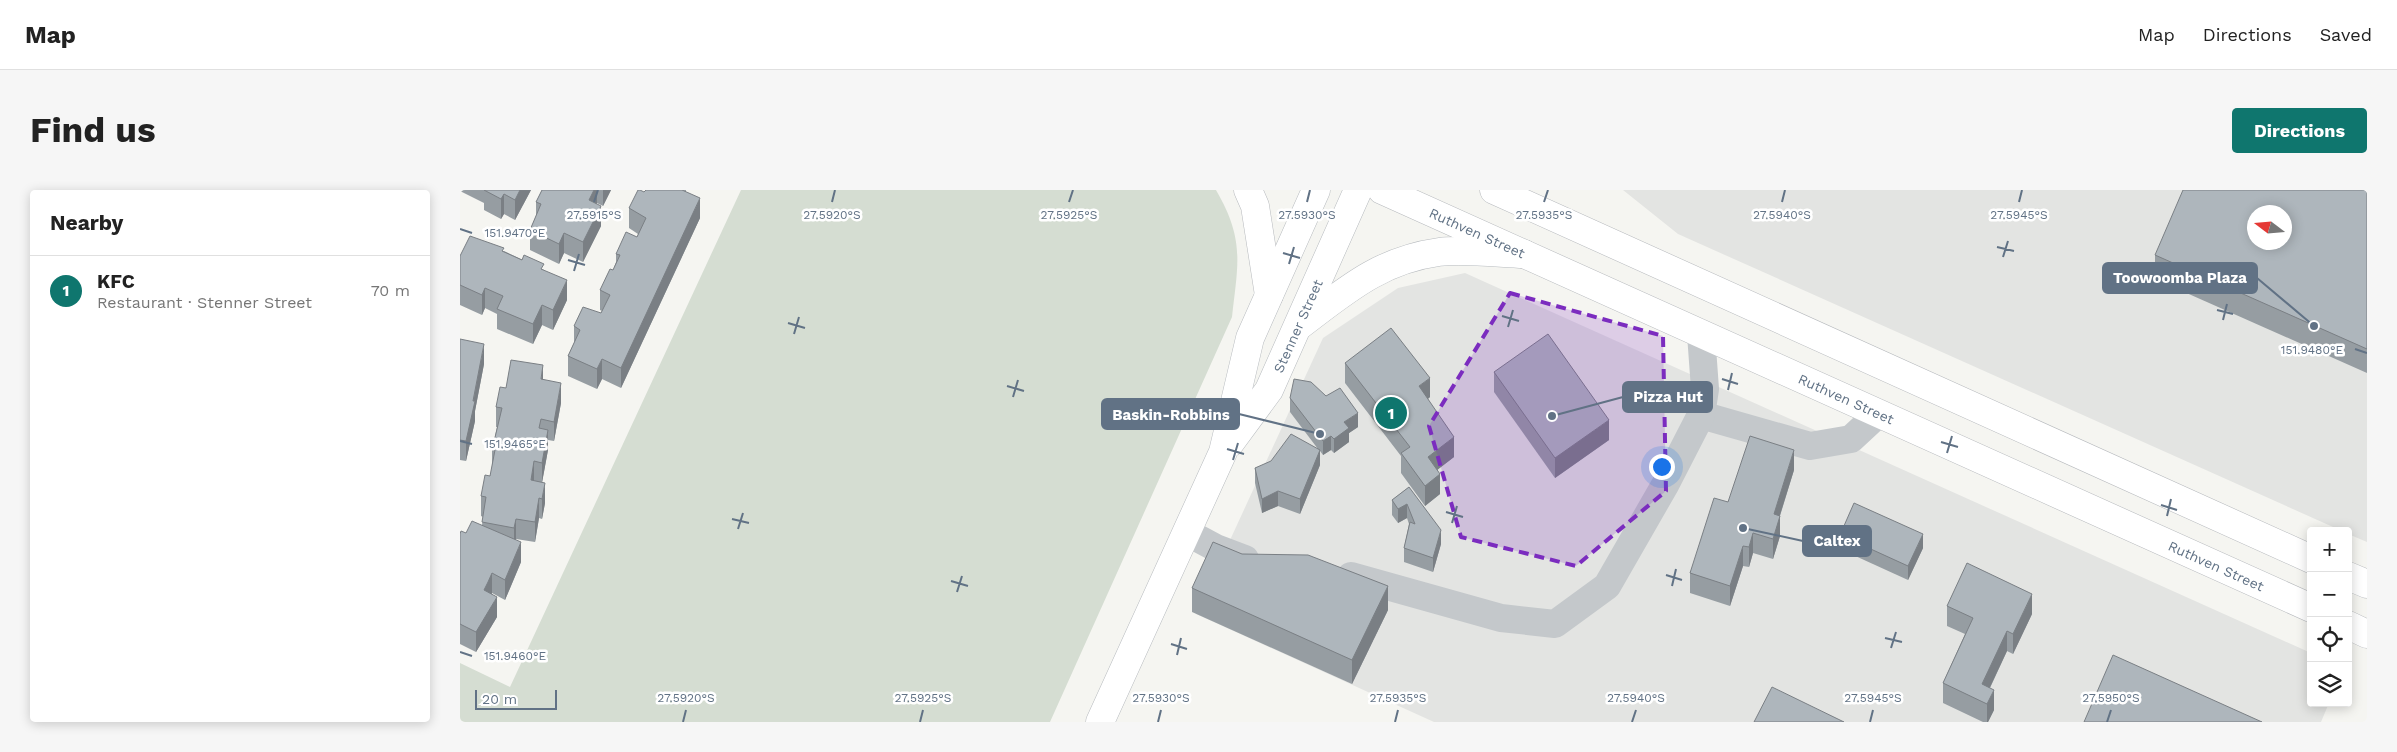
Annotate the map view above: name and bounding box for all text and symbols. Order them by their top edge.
text: Map [25,21,76,49]
text: Map [2138,24,2175,45]
text: Directions [2203,24,2292,45]
text: Saved [2320,24,2372,45]
button: Directions [2232,108,2367,153]
text: Find us [30,109,156,151]
street label: Ruthven Street [1427,205,1527,261]
north arrow [2247,205,2292,250]
text: 27.5915°S [567,208,621,222]
text: 27.5920°S [803,208,861,222]
text: 27.5925°S [1040,208,1098,222]
text: 27.5930°S [1278,208,1336,222]
text: 27.5935°S [1516,208,1572,222]
text: 27.5940°S [1753,208,1811,222]
text: 27.5945°S [1990,208,2048,222]
text: Nearby [50,210,123,235]
text: 151.9470°E [485,226,546,240]
callout: Toowoomba Plaza [2103,263,2257,293]
text: Toowoomba Plaza [2113,269,2247,287]
text: KFC [97,270,135,293]
street label: Stenner Street [1270,277,1326,375]
text: 1 [63,281,69,300]
text: 70 m [371,281,410,300]
text: Restaurant · Stenner Street [97,293,312,312]
text: 151.9480°E [2281,343,2343,357]
street label: Ruthven Street [1796,371,1896,427]
callout: Pizza Hut [1623,382,1712,412]
text: Pizza Hut [1633,388,1703,406]
pin: 1 [1375,394,1407,432]
callout: Baskin-Robbins [1102,399,1239,429]
text: Baskin-Robbins [1112,406,1230,424]
text: 151.9465°E [484,437,546,451]
your location [1649,454,1675,480]
callout: Caltex [1803,526,1871,556]
map controls [2307,527,2352,707]
button: + [2307,527,2352,572]
text: Caltex [1813,532,1861,550]
street label: Ruthven Street [2166,538,2266,594]
button: − [2307,572,2352,617]
button: locate [2307,617,2352,662]
text: 151.9460°E [484,649,546,663]
button: layers [2307,662,2352,707]
scale bar [475,687,558,710]
text: 20 m [482,691,517,707]
text: 27.5920°S [657,691,715,705]
text: 27.5925°S [894,691,952,705]
text: 27.5930°S [1132,691,1190,705]
text: 27.5935°S [1370,691,1426,705]
text: 27.5940°S [1607,691,1665,705]
text: 27.5945°S [1844,691,1902,705]
text: 27.5950°S [2082,691,2140,705]

